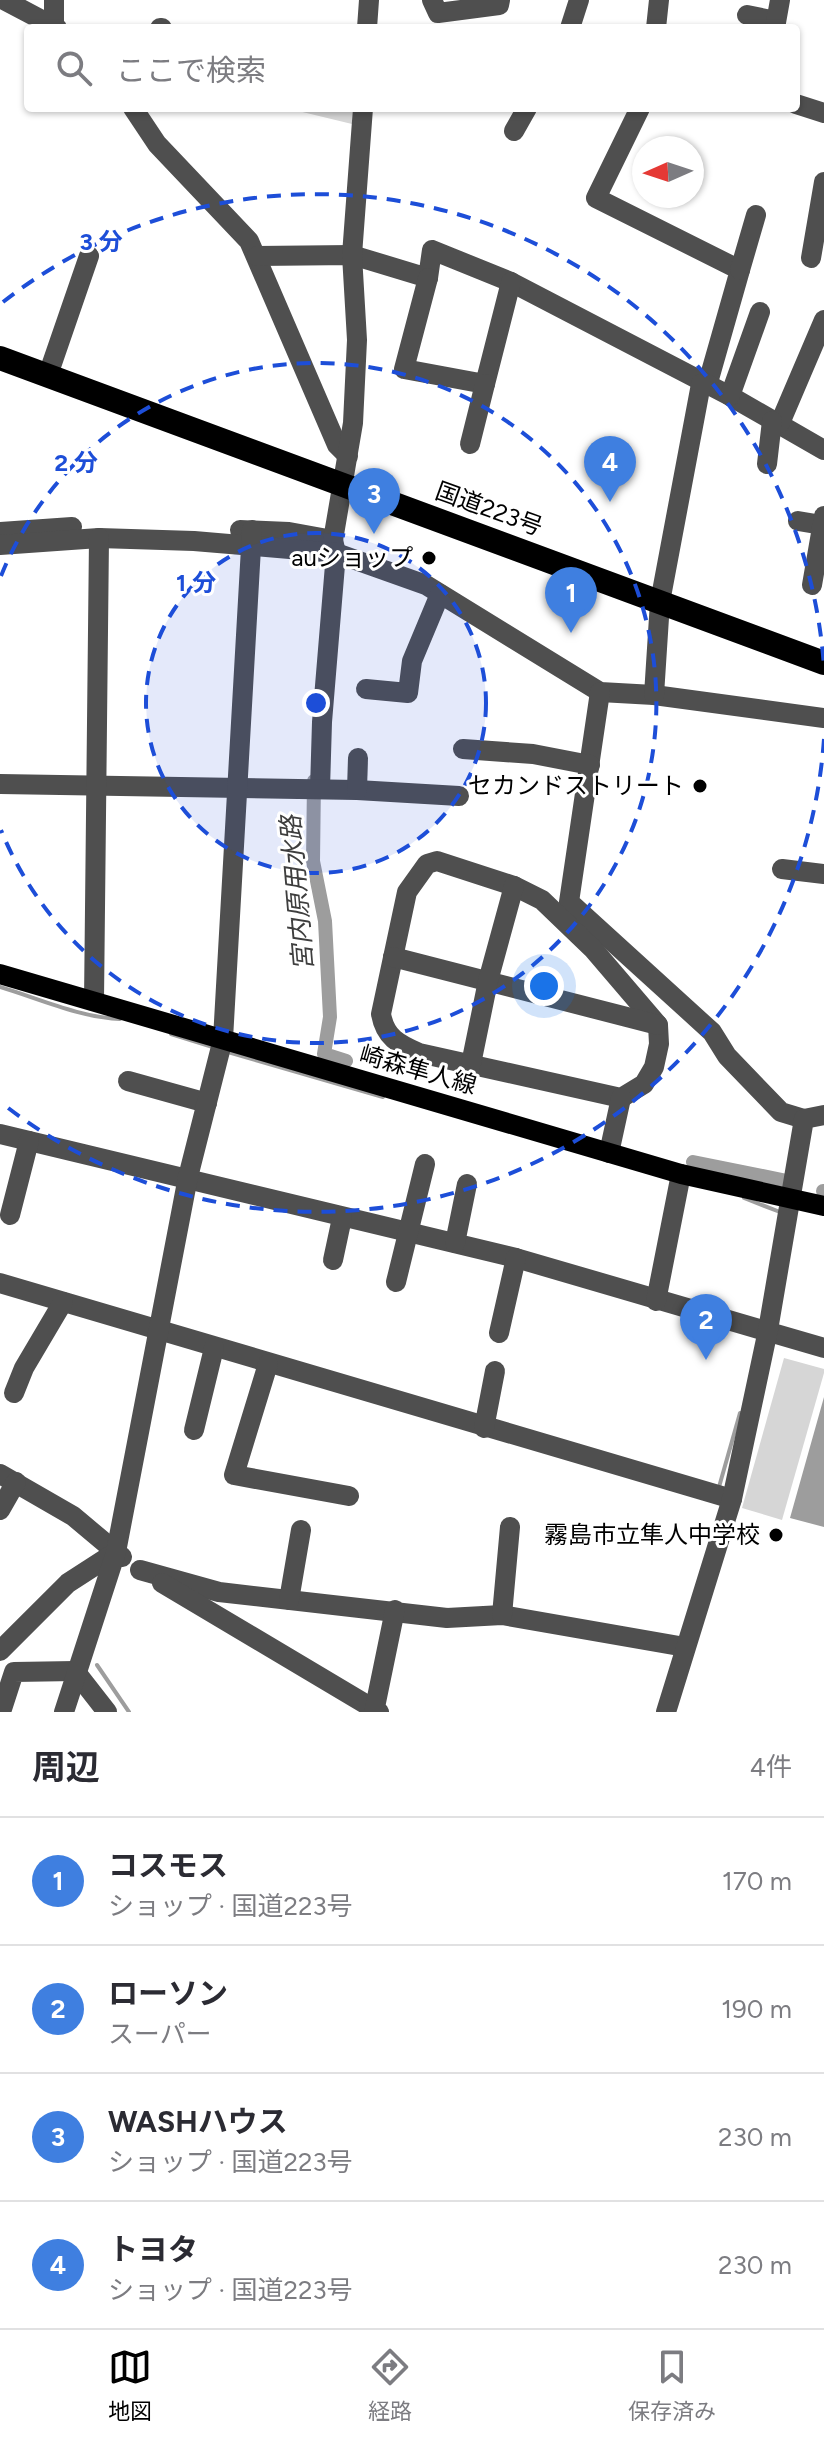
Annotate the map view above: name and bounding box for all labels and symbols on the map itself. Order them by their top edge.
north arrow [632,136,704,208]
text: 3 分 [79,227,123,256]
pin: 4 [584,436,636,502]
text: 2 分 [54,448,98,477]
pin: 3 [348,468,400,534]
street label: 国道223号 [432,476,547,541]
place label: auショップ [291,543,413,572]
marker: auショップ [420,549,438,567]
pin: 1 [545,567,597,633]
text: 1 分 [176,568,216,597]
centre of rings [302,689,330,717]
place label: セカンドストリート [468,771,684,800]
marker: セカンドストリート [691,777,709,795]
water label: 宮内原用水路 [274,812,320,972]
your location [524,966,564,1006]
street label: 崎森隼人線 [356,1039,480,1100]
pin: 2 [680,1294,732,1360]
place label: 霧島市立隼人中学校 [544,1520,760,1549]
marker: 霧島市立隼人中学校 [767,1526,785,1544]

